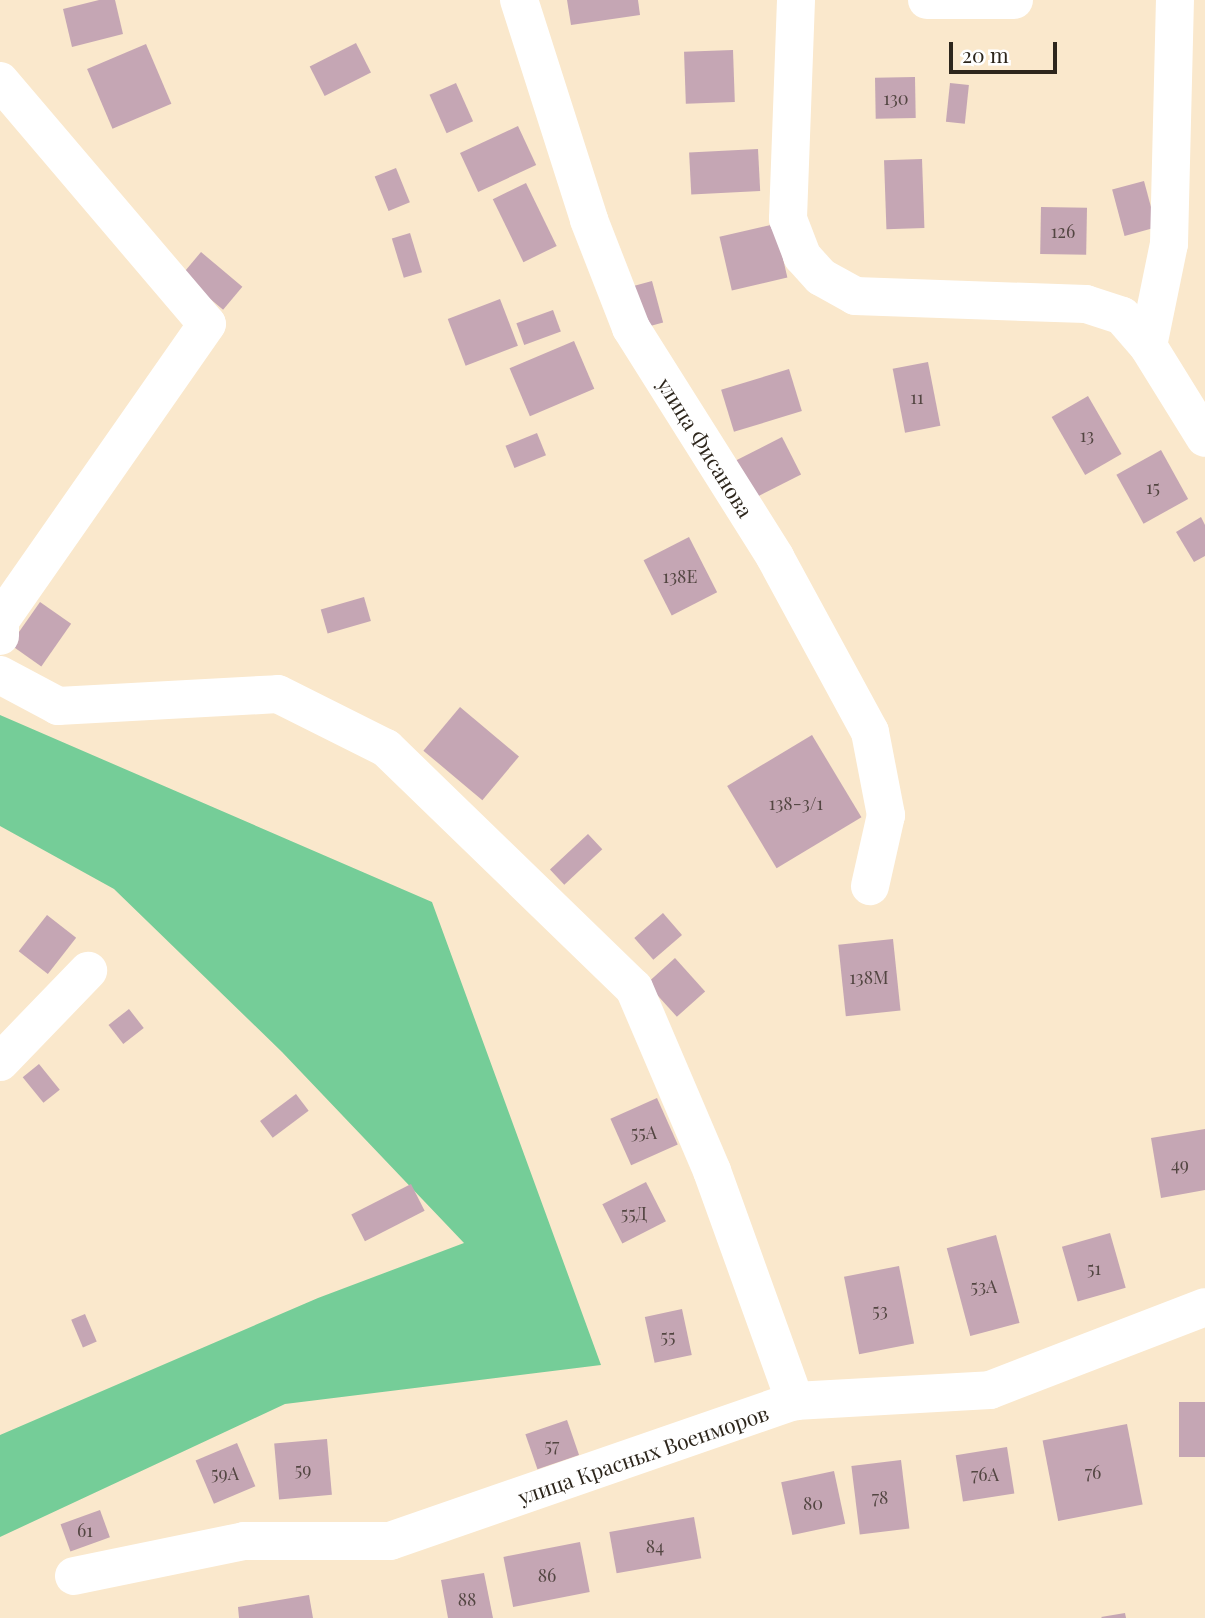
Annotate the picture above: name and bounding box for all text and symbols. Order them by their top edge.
scale bar [953,28,1062,72]
text: 20 m [962,40,1009,68]
house number: 130 [883,87,909,109]
house number: 126 [1051,220,1075,242]
street label: улица Фисанова [653,373,759,521]
house number: 11 [910,386,924,408]
house number: 13 [1080,424,1094,446]
house number: 15 [1146,476,1160,498]
house number: 138Е [663,565,697,587]
house number: 138-3/1 [769,792,823,814]
house number: 138М [849,966,889,988]
house number: 55А [631,1121,657,1143]
house number: 49 [1171,1153,1189,1175]
house number: 55Д [621,1202,647,1224]
house number: 51 [1087,1257,1101,1279]
house number: 53А [971,1275,997,1297]
house number: 53 [872,1299,888,1321]
house number: 55 [661,1325,675,1347]
street label: улица Красных Военморов [514,1399,772,1509]
house number: 57 [545,1434,559,1456]
house number: 59 [295,1458,311,1480]
house number: 76 [1085,1461,1101,1483]
house number: 59А [211,1462,239,1484]
house number: 76А [971,1463,999,1485]
house number: 78 [872,1486,888,1508]
house number: 80 [803,1492,823,1514]
house number: 61 [77,1519,93,1541]
house number: 84 [646,1535,664,1557]
house number: 86 [538,1564,556,1586]
house number: 88 [458,1588,476,1610]

